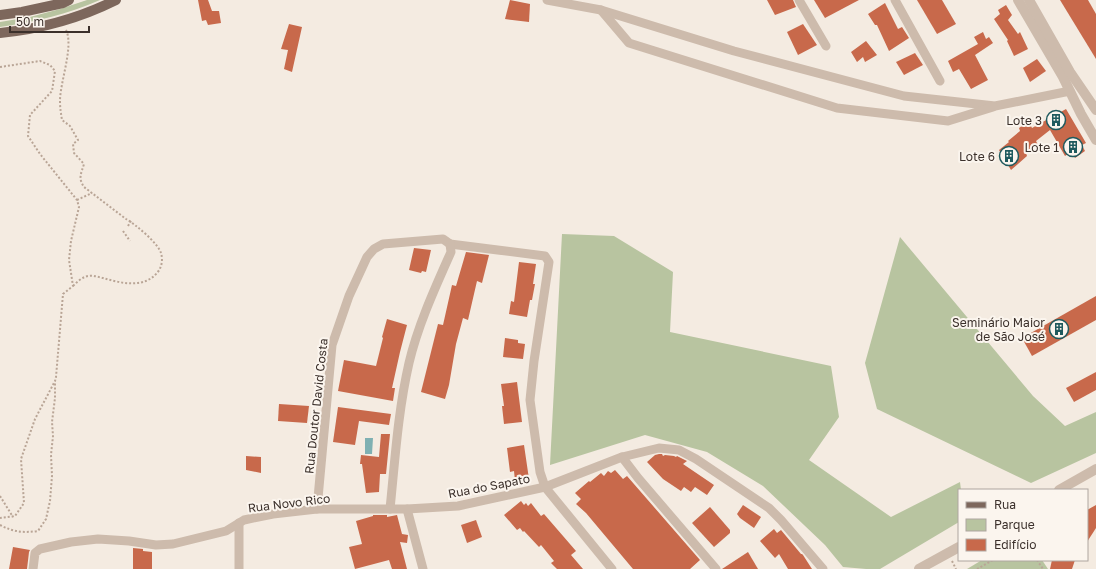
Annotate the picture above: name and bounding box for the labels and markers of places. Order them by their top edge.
building icon: Lote 3 [1045,109,1067,131]
place label: Lote 3 [1006,113,1042,128]
building icon: Lote 1 [1062,136,1084,158]
place label: Lote 1 [1024,140,1059,155]
building icon: Lote 6 [998,145,1020,167]
place label: Lote 6 [959,149,995,164]
place label: Seminário Maior de São José [952,315,1045,344]
building icon: Seminário Maior de São José [1048,318,1070,340]

